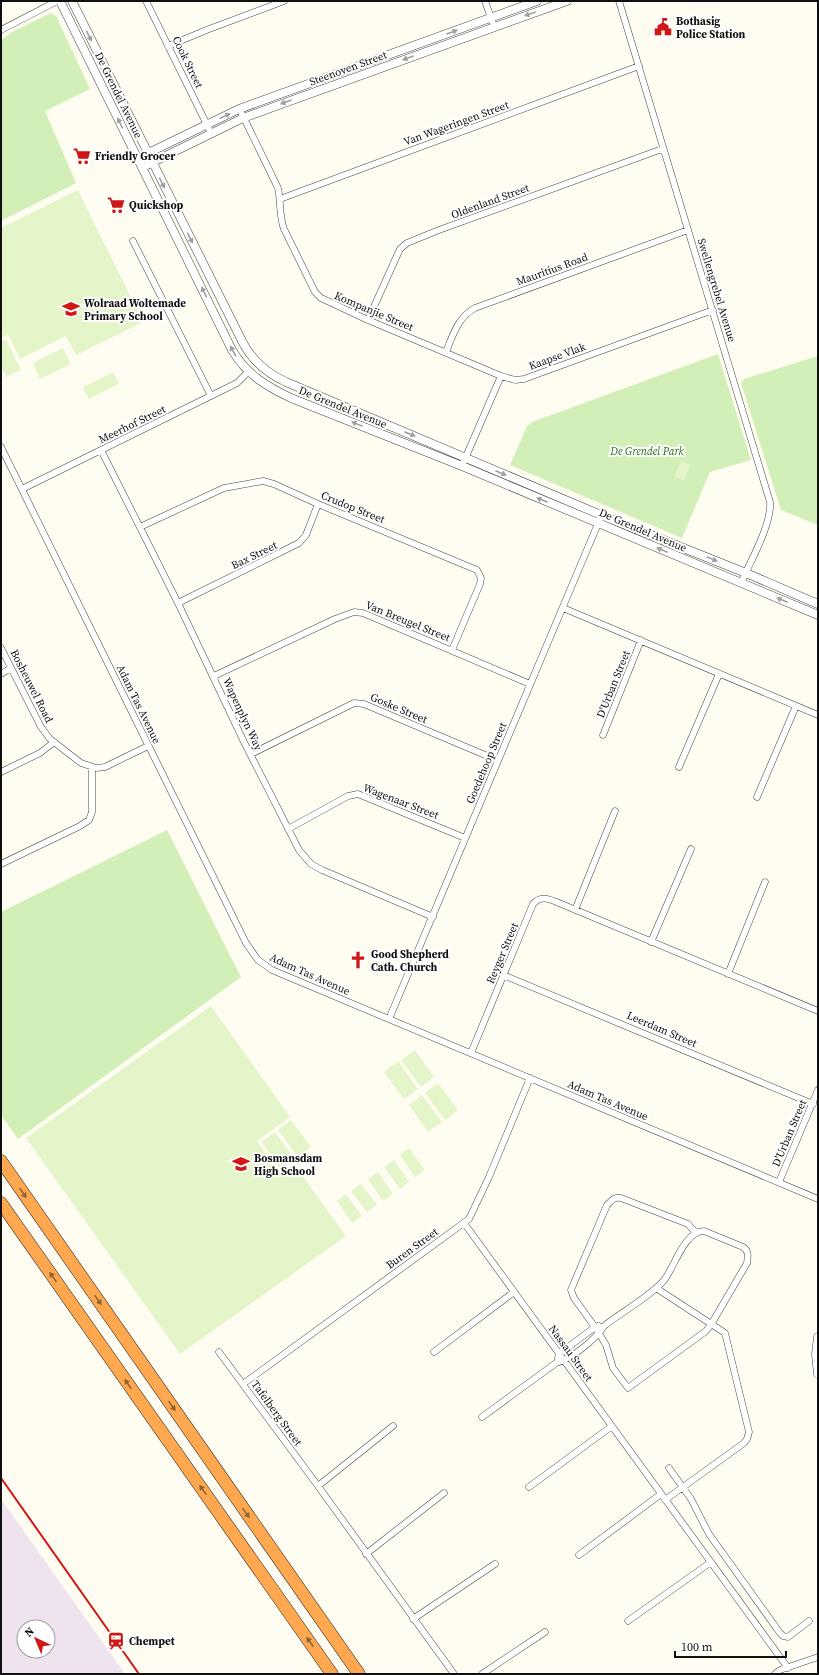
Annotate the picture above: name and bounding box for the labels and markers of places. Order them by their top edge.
place label: Bothasig Police Station [676,14,746,42]
public building icon: Bothasig Police Station [653,17,673,37]
supermarket icon: Friendly Grocer [72,146,92,166]
place label: Friendly Grocer [95,149,176,164]
supermarket icon: Quickshop [106,195,126,215]
place label: Quickshop [129,198,184,213]
place label: Wolraad Woltemade Primary School [84,296,186,324]
school or university icon: Wolraad Woltemade Primary School [61,299,81,319]
place label: Good Shepherd Cath. Church [371,947,449,975]
church icon: Good Shepherd Cath. Church [348,950,368,970]
place label: Bosmansdam High School [254,1151,322,1179]
school or university icon: Bosmansdam High School [231,1154,251,1174]
station icon: Chempet [106,1631,126,1651]
place label: Chempet [129,1634,176,1649]

